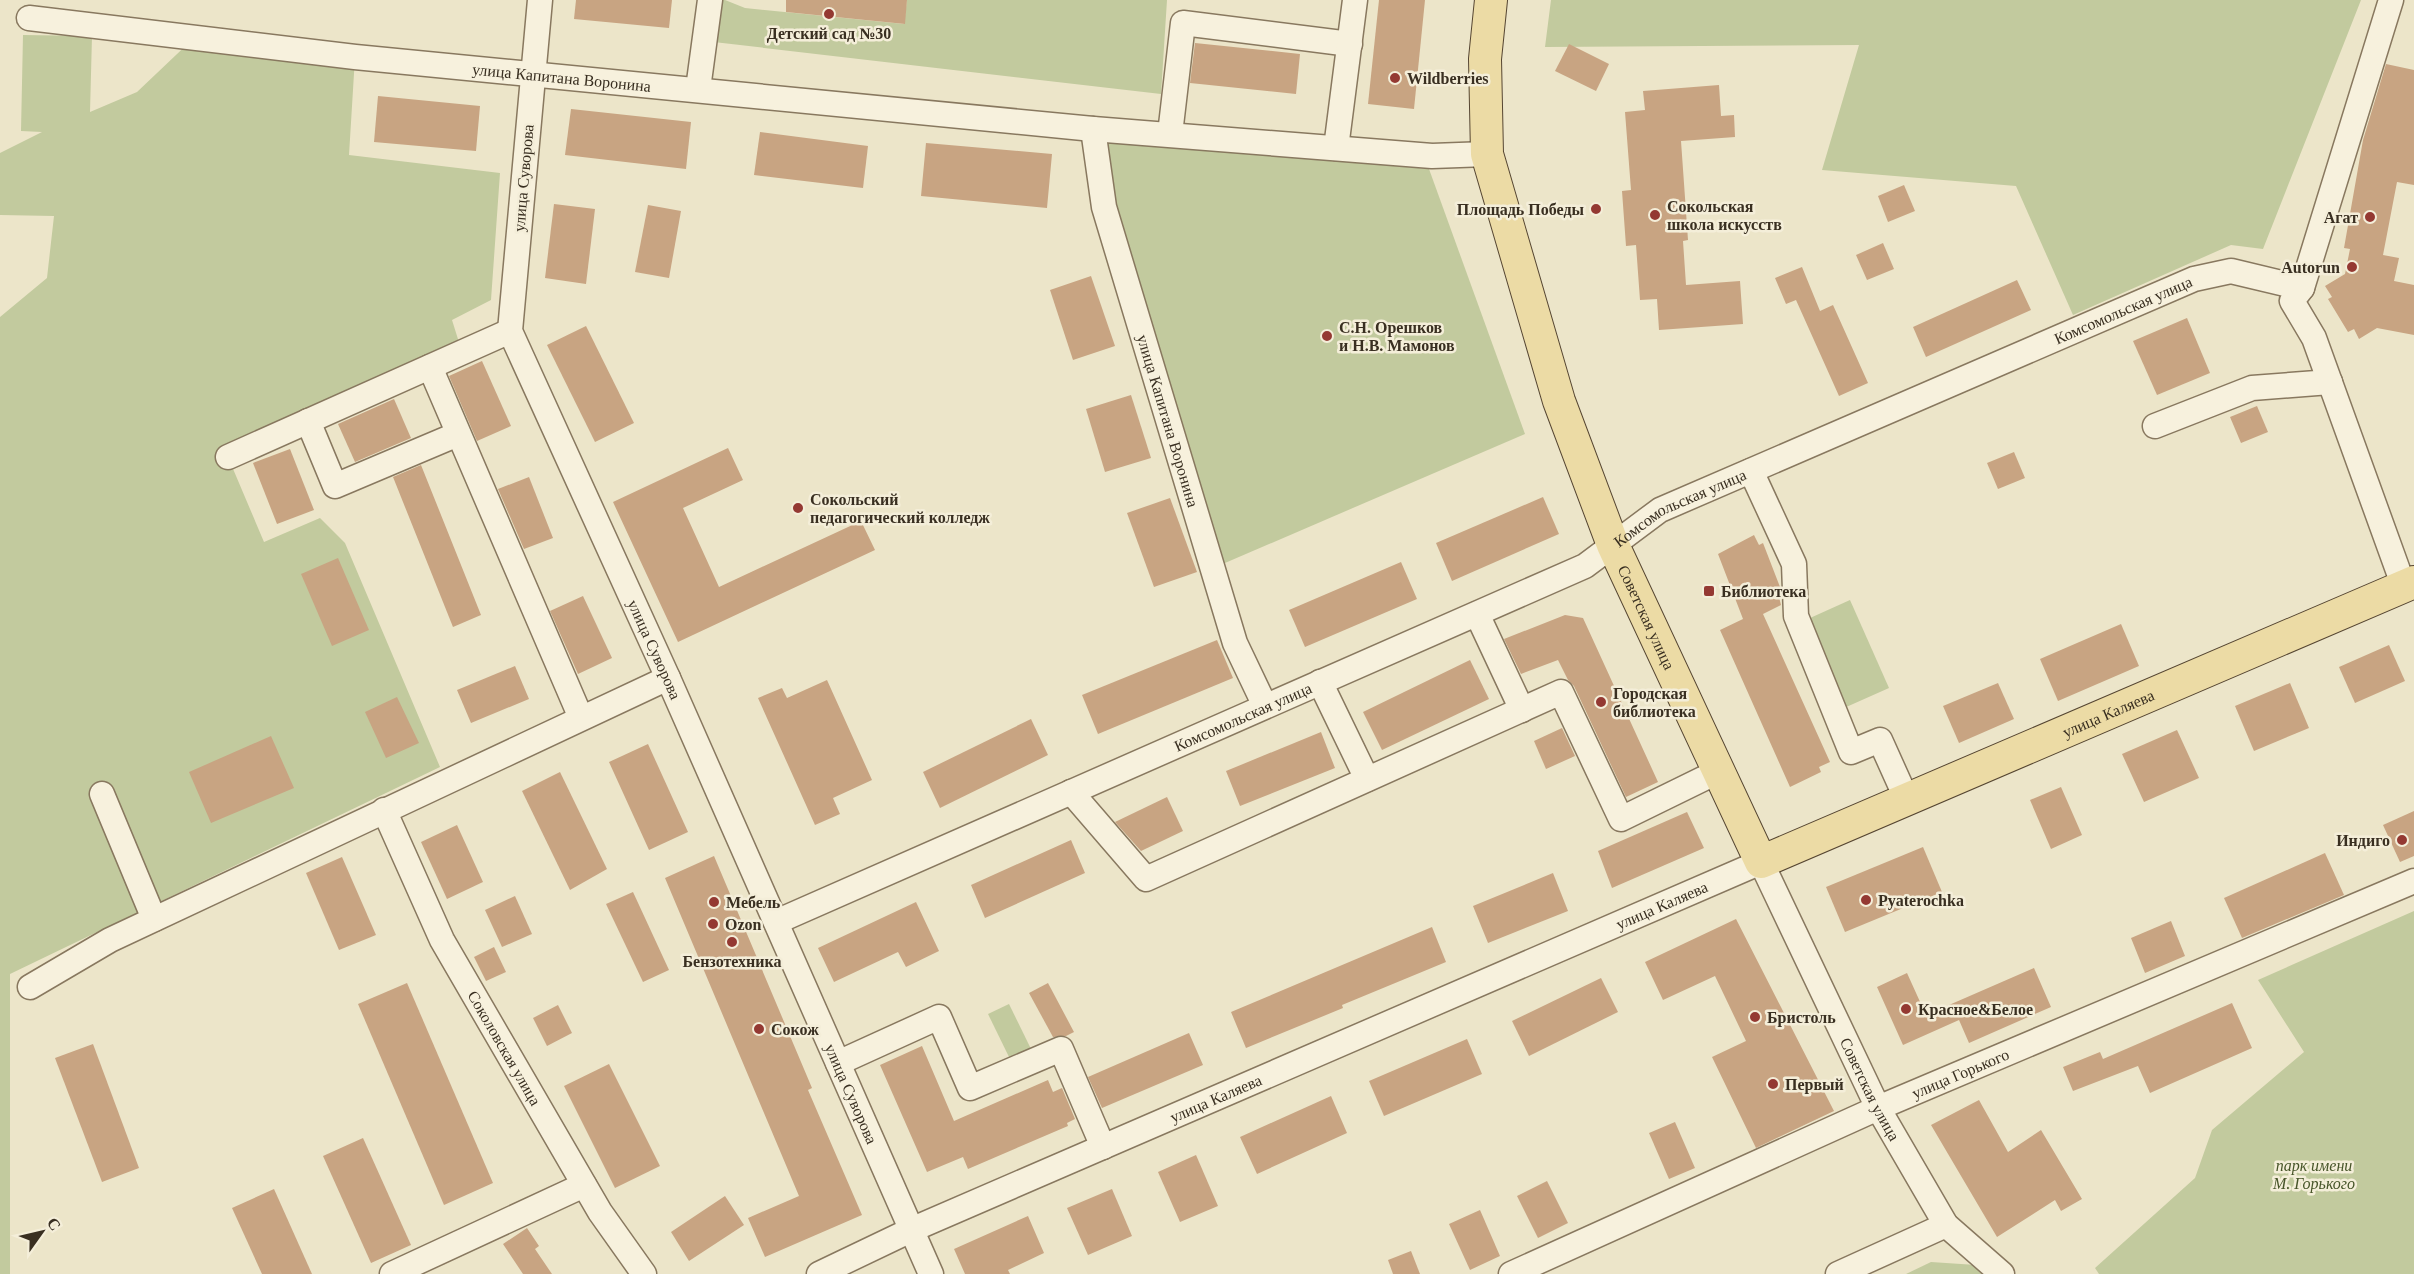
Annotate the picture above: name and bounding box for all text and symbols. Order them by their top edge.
marker: Детский сад №30 [822,7,836,21]
place label: Детский сад №30 [767,25,891,43]
street label: улица Капитана Воронина [471,60,652,95]
place label: Wildberries [1407,70,1488,87]
marker: Wildberries [1388,71,1402,85]
street label: улица Суворова [510,124,538,233]
place label: Сокольская школа искусств [1667,198,1782,234]
place label: Площадь Победы [1457,201,1585,218]
marker: Площадь Победы [1589,202,1603,216]
marker: Сокольская школа искусств [1648,208,1662,222]
place label: Агат [2324,209,2358,226]
marker: Агат [2363,210,2377,224]
place label: Autorun [2281,259,2340,276]
marker: Autorun [2345,260,2359,274]
street label: Комсомольская улица [2052,273,2195,347]
place label: С.Н. Орешков и Н.В. Мамонов [1339,319,1455,354]
marker: С.Н. Орешков и Н.В. Мамонов [1320,329,1334,343]
street label: улица Капитана Воронина [1133,333,1202,509]
street label: Комсомольская улица [1611,466,1749,550]
place label: Сокольский педагогический колледж [810,491,990,526]
marker: Сокольский педагогический колледж [791,501,805,515]
street label: Советская улица [1615,563,1678,672]
place label: Библиотека [1721,583,1806,600]
marker: Библиотека [1702,584,1716,598]
street label: улица Суворова [623,597,684,702]
street label: Комсомольская улица [1172,679,1314,755]
place label: Городская библиотека [1613,685,1696,720]
street label: улица Каляева [2060,686,2157,742]
marker: Городская библиотека [1594,695,1608,709]
place label: Индиго [2336,832,2390,849]
marker: Индиго [2395,833,2409,847]
street label: улица Каляева [1613,878,1710,934]
place label: Pyaterochka [1878,892,1964,910]
marker: Pyaterochka [1859,893,1873,907]
place label: Мебель [726,894,781,911]
marker: Мебель [707,895,721,909]
place label: Ozon [725,916,762,933]
marker: Ozon [706,917,720,931]
marker: Бензотехника [725,935,739,949]
place label: Бензотехника [682,953,782,970]
street label: Соколовская улица [464,988,544,1108]
place label: Красное&Белое [1918,1001,2033,1019]
marker: Красное&Белое [1899,1002,1913,1016]
place label: Бристоль [1767,1009,1836,1027]
marker: Бристоль [1748,1010,1762,1024]
place label: Сокож [771,1021,819,1038]
marker: Сокож [752,1022,766,1036]
street label: Советская улица [1837,1035,1903,1144]
street label: улица Суворова [821,1041,880,1147]
street label: улица Горького [1909,1046,2011,1103]
street label: улица Каляева [1167,1071,1264,1127]
place label: Первый [1785,1076,1844,1094]
marker: Первый [1766,1077,1780,1091]
park label: парк имени М. Горького [2272,1157,2355,1193]
north arrow [12,1202,72,1262]
text: С [44,1214,64,1233]

